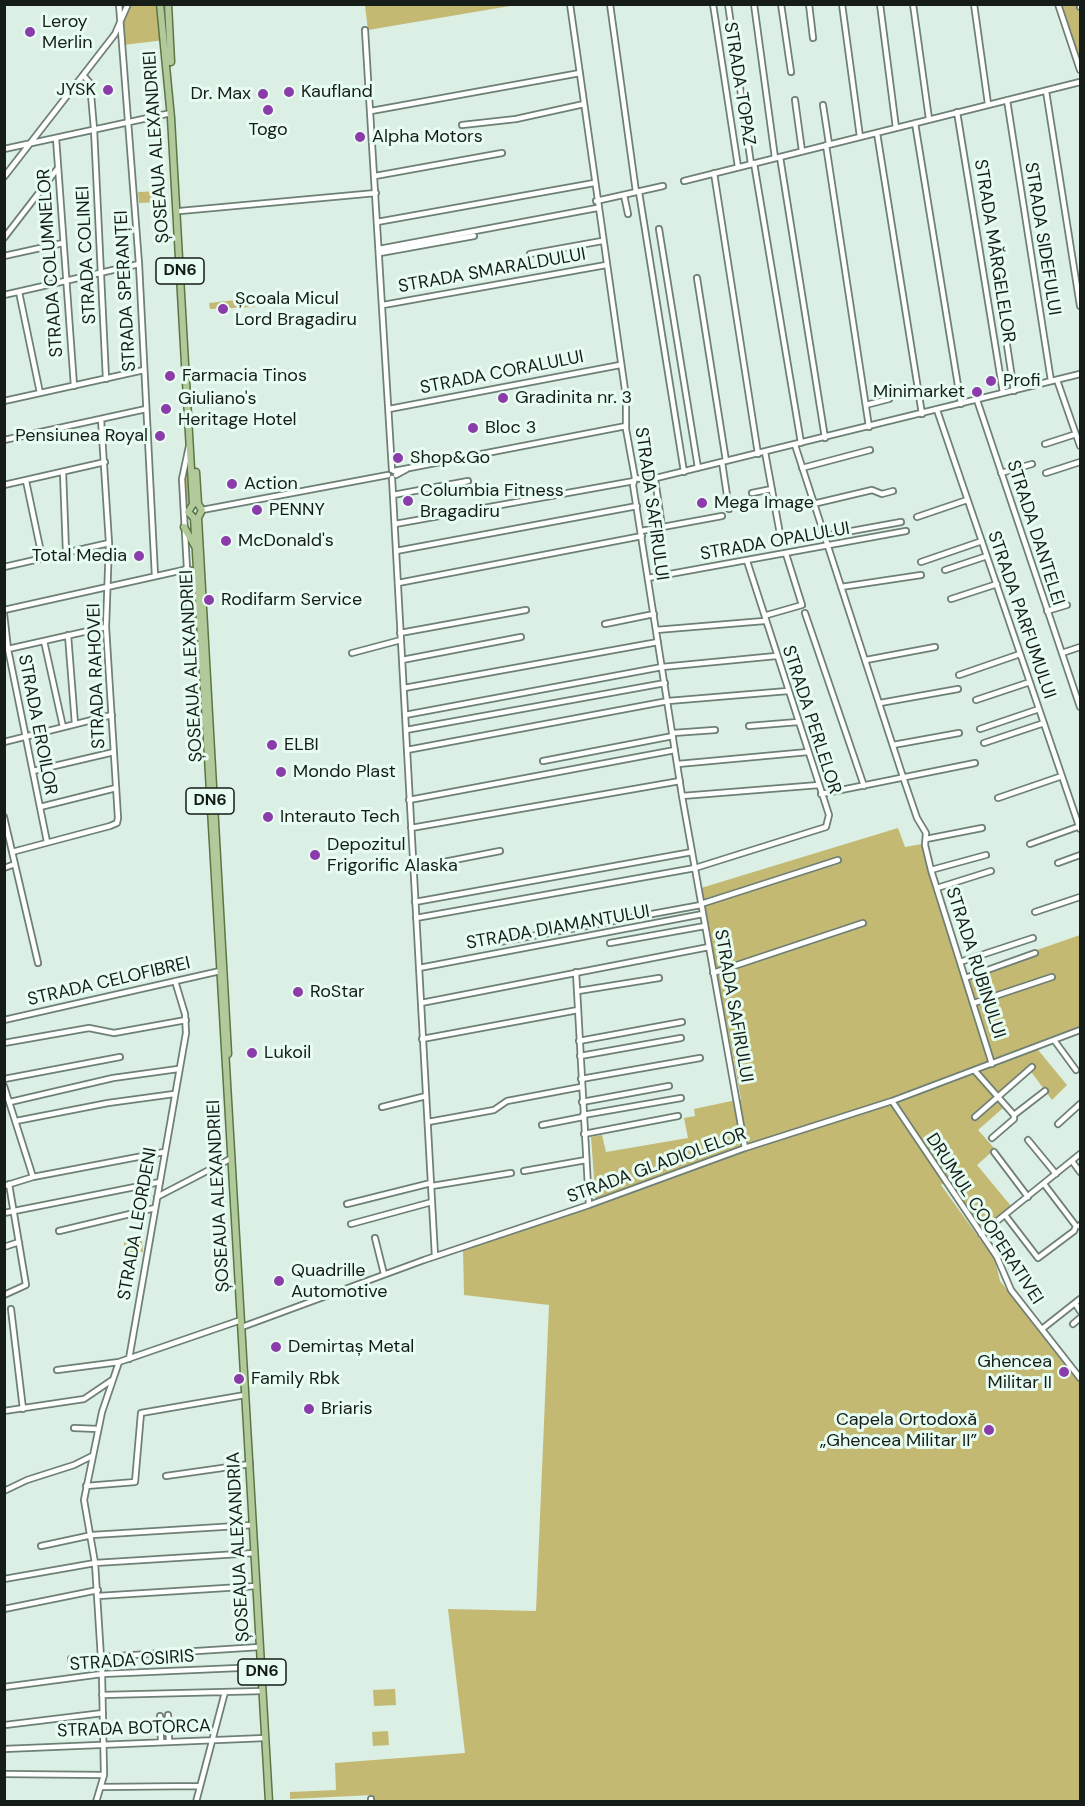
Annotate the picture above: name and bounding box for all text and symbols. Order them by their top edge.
place label: Leroy Merlin [42,11,93,54]
street label: STRADA TOPAZ [719,21,759,147]
marker: Leroy Merlin [23,25,37,39]
street label: ȘOSEAUA ALEXANDRIEI [139,50,175,244]
place label: JYSK [56,79,96,101]
place label: Kaufland [301,81,373,103]
marker: JYSK [101,83,115,97]
place label: Dr. Max [190,83,251,105]
marker: Kaufland [282,85,296,99]
marker: Dr. Max [256,87,270,101]
marker: Togo [261,103,275,117]
place label: Togo [248,119,288,141]
place label: Alpha Motors [372,126,483,148]
marker: Alpha Motors [353,130,367,144]
street label: STRADA MĂRGELELOR [969,158,1019,344]
street label: STRADA SIDEFULUI [1019,161,1065,317]
street label: STRADA COLUMNELOR [34,168,68,358]
street label: STRADA COLINEI [73,185,101,325]
street label: STRADA SPERANȚEI [111,210,141,372]
street label: STRADA SMARALDULUI [397,244,587,298]
road number: DN6 [156,258,204,284]
place label: Școala Micul Lord Bragadiru [235,288,357,330]
marker: Școala Micul Lord Bragadiru [216,302,230,316]
street label: STRADA CORALULUI [418,347,586,399]
place label: Farmacia Tinos [182,365,307,387]
marker: Farmacia Tinos [163,369,177,383]
place label: Profi [1003,370,1041,392]
marker: Profi [984,374,998,388]
place label: Minimarket [873,381,965,403]
marker: Minimarket [970,385,984,399]
place label: Gradinita nr. 3 [515,387,632,409]
place label: Giuliano's Heritage Hotel [178,388,297,430]
marker: Gradinita nr. 3 [496,391,510,405]
marker: Giuliano's Heritage Hotel [159,402,173,416]
place label: Bloc 3 [485,417,536,439]
marker: Bloc 3 [466,421,480,435]
place label: Pensiunea Royal [15,425,148,447]
street label: STRADA SAFIRULUI [630,426,672,582]
marker: Pensiunea Royal [153,429,167,443]
place label: Shop&Go [410,447,490,469]
marker: Shop&Go [391,451,405,465]
street label: STRADA DANTELEI [1001,458,1069,608]
place label: Action [244,473,298,495]
marker: Action [225,477,239,491]
place label: Columbia Fitness Bragadiru [420,480,564,522]
place label: Mega Image [714,492,814,514]
marker: Columbia Fitness Bragadiru [401,494,415,508]
marker: Mega Image [695,496,709,510]
place label: PENNY [269,499,325,521]
marker: PENNY [250,503,264,517]
street label: STRADA OPALULUI [699,518,851,566]
street label: STRADA PARFUMULUI [982,528,1060,702]
place label: McDonald's [238,530,334,552]
marker: McDonald's [219,534,233,548]
place label: Total Media [32,545,127,567]
marker: Total Media [132,549,146,563]
street label: ȘOSEAUA ALEXANDRIEI [176,569,208,763]
place label: Rodifarm Service [221,589,362,611]
marker: Rodifarm Service [202,593,216,607]
street label: STRADA RAHOVEI [84,603,110,749]
street label: STRADA PERLELOR [777,643,845,797]
street label: STRADA EROILOR [13,653,61,797]
place label: ELBI [284,734,319,756]
marker: ELBI [265,738,279,752]
place label: Mondo Plast [293,761,396,783]
marker: Mondo Plast [274,765,288,779]
road number: DN6 [186,788,234,814]
place label: Interauto Tech [280,806,400,828]
marker: Interauto Tech [261,810,275,824]
place label: Depozitul Frigorific Alaska [327,834,458,876]
marker: Depozitul Frigorific Alaska [308,848,322,862]
street label: STRADA RUBINULUI [940,885,1010,1041]
street label: STRADA DIAMANTULUI [465,901,651,955]
street label: STRADA SAFIRULUI [709,928,757,1084]
street label: STRADA CELOFIBREI [26,953,192,1011]
place label: RoStar [310,981,365,1003]
marker: RoStar [291,985,305,999]
place label: Lukoil [264,1042,311,1064]
marker: Lukoil [245,1046,259,1060]
street label: ȘOSEAUA ALEXANDRIEI [203,1099,235,1293]
street label: STRADA GLADIOLELOR [564,1123,750,1209]
street label: DRUMUL COOPERATIVEI [921,1130,1047,1308]
street label: STRADA LEORDENI [114,1146,162,1302]
place label: Quadrille Automotive [291,1260,388,1302]
marker: Quadrille Automotive [272,1274,286,1288]
place label: Demirtaș Metal [288,1336,414,1358]
marker: Demirtaș Metal [269,1340,283,1354]
place label: Ghencea Militar II [977,1351,1052,1394]
marker: Ghencea Militar II [1057,1365,1071,1379]
place label: Family Rbk [251,1368,340,1390]
marker: Family Rbk [232,1372,246,1386]
place label: Briaris [321,1398,373,1420]
marker: Briaris [302,1402,316,1416]
place label: Capela Ortodoxă „Ghencea Militar II” [820,1409,977,1452]
marker: Capela Ortodoxă „Ghencea Militar II” [982,1423,996,1437]
street label: ȘOSEAUA ALEXANDRIA [223,1451,255,1643]
street label: STRADA OSIRIS [69,1646,195,1676]
road number: DN6 [238,1659,286,1685]
street label: STRADA BOTORCA [57,1716,211,1742]

